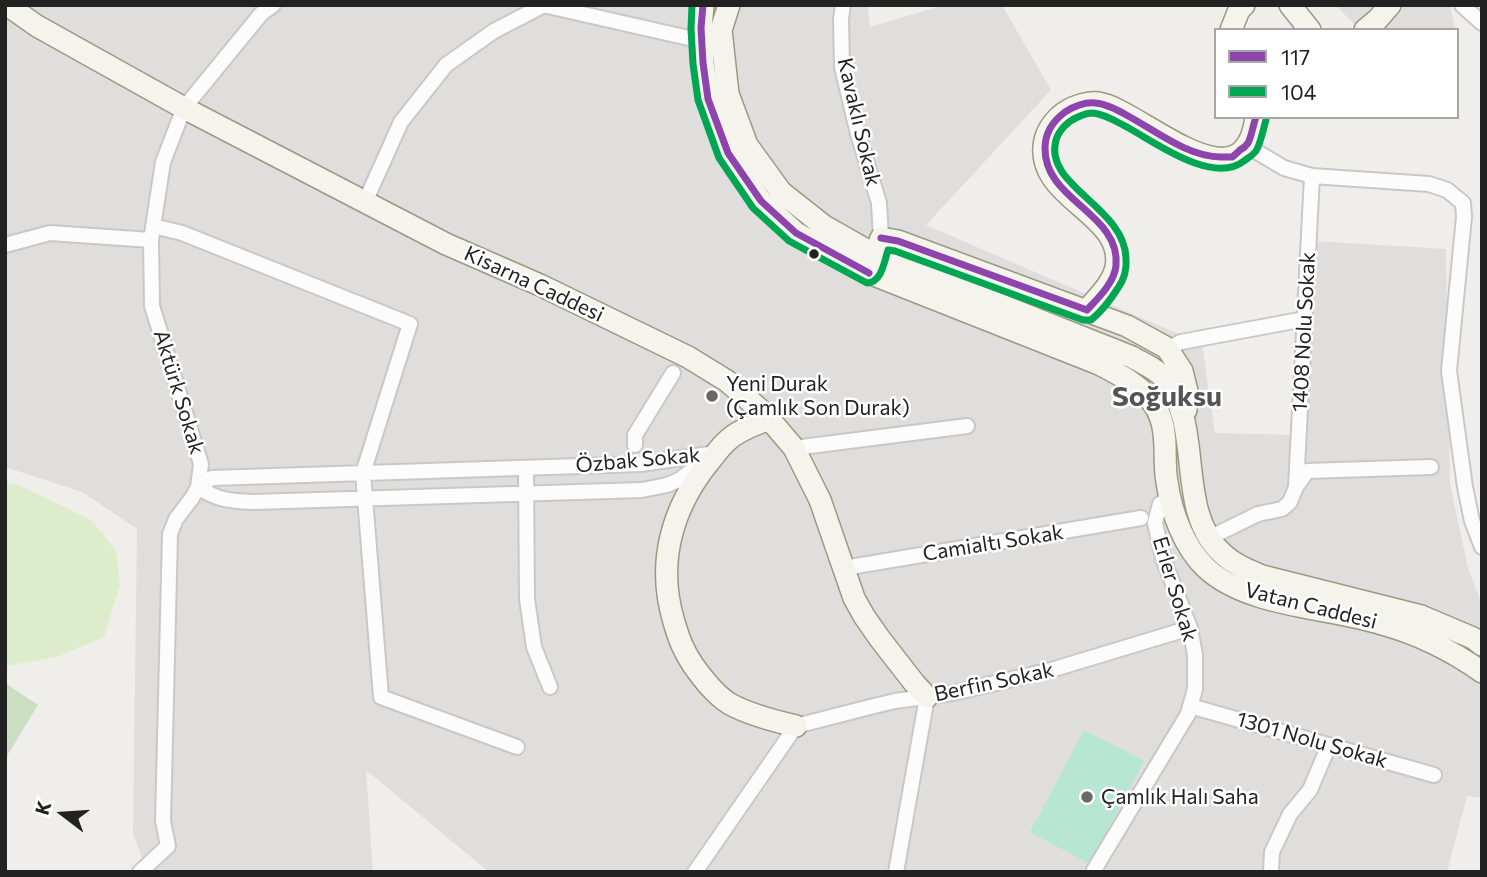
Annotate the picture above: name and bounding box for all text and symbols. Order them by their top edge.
legend [1214,28,1459,119]
text: 117 [1281,44,1310,69]
street label: Kavaklı Sokak [832,55,886,189]
text: 104 [1281,79,1316,104]
street label: Kisarna Caddesi [460,241,608,327]
unlabelled marker [807,247,821,261]
street label: 1408 Nolu Sokak [1287,251,1321,413]
street label: Aktürk Sokak [148,327,210,457]
place label: Yeni Durak (Çamlık Son Durak) [726,371,910,421]
district label: Soğuksu [1112,380,1222,414]
marker: Yeni Durak (Çamlık Son Durak) [704,388,720,404]
street label: Özbak Sokak [575,442,701,478]
street label: Camialtı Sokak [921,519,1065,567]
street label: Erler Sokak [1147,534,1203,644]
street label: Vatan Caddesi [1242,577,1380,635]
street label: Berfin Sokak [932,657,1056,707]
street label: 1301 Nolu Sokak [1234,706,1390,774]
north arrow [28,779,98,849]
place label: Çamlık Halı Saha [1101,784,1259,810]
marker: Çamlık Halı Saha [1079,789,1095,805]
text: K [30,798,55,817]

